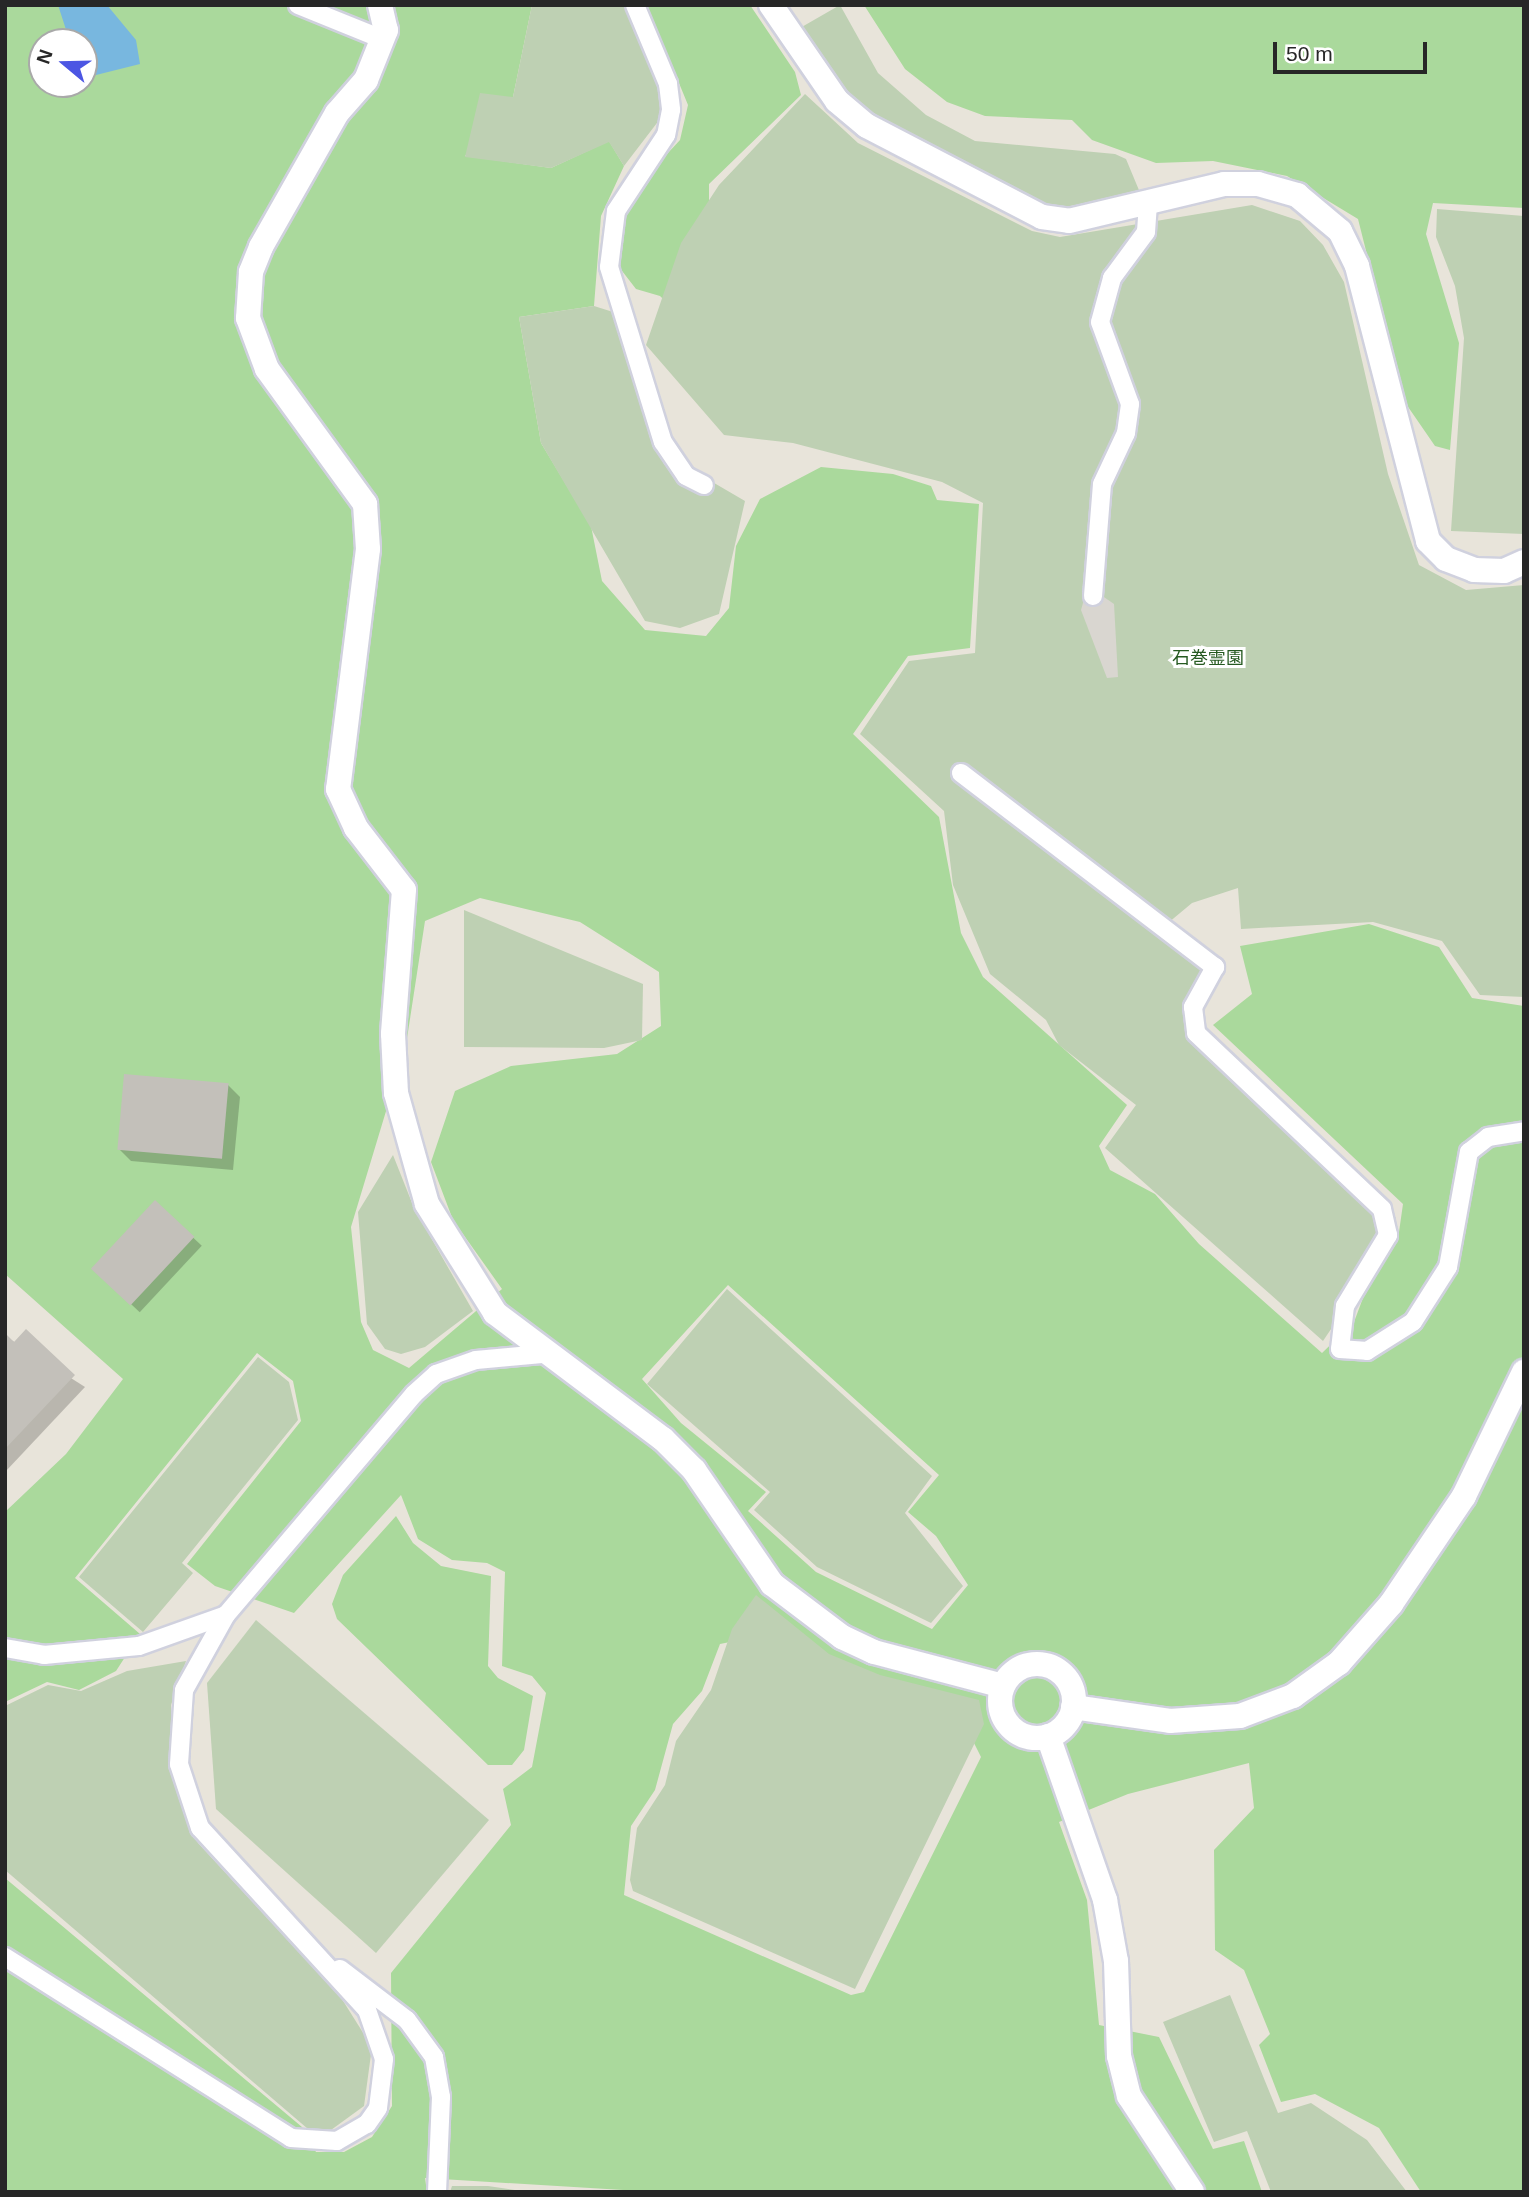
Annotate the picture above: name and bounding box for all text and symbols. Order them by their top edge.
north arrow [28,28,98,98]
scale bar [1277,28,1431,72]
text: 50 m [1286,42,1333,65]
text: N [32,47,57,67]
park label: 石巻霊園 [1172,647,1244,669]

